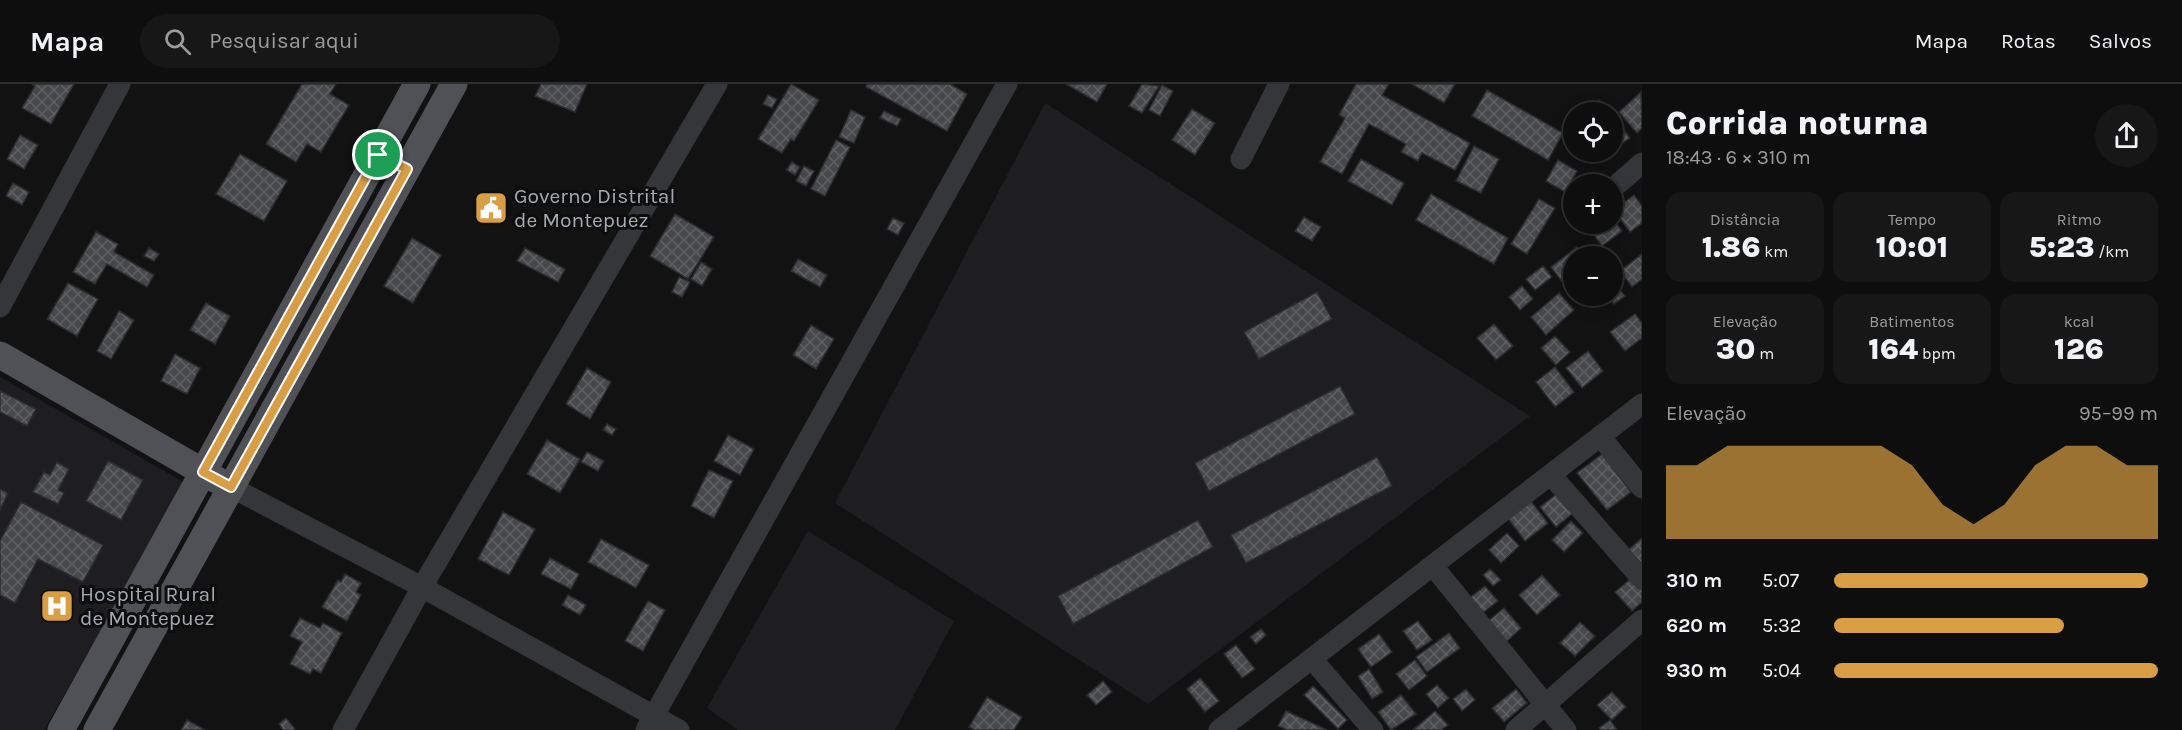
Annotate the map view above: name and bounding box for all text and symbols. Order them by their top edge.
search box [140,14,560,68]
text: Mapa [30,25,104,58]
icon: search [161,25,194,58]
text: Pesquisar aqui [209,28,359,54]
text: Mapa [1915,29,1968,53]
text: Rotas [2001,29,2056,53]
text: Salvos [2089,29,2152,53]
map controls [1563,102,1623,306]
button: locate [1563,102,1623,162]
text: Corrida noturna [1666,104,1929,142]
button: share [2095,104,2158,167]
pin [352,129,403,180]
icon: arrive [361,138,394,171]
text: 18:43 · 6 × 310 m [1666,146,1811,169]
button: + [1563,174,1623,234]
place label: Governo Distrital de Montepuez [514,184,675,232]
public building icon: Governo Distrital de Montepuez [473,190,509,226]
text: Distância [1710,210,1780,229]
text: Tempo [1888,210,1936,229]
text: Ritmo [2057,210,2101,229]
text: 1.86 [1702,229,1761,265]
text: 10:01 [1876,229,1948,265]
text: 5:23 [2029,229,2095,265]
text: km [1761,242,1788,261]
text: /km [2095,242,2129,261]
button: − [1563,246,1623,306]
text: Elevação [1713,312,1777,331]
text: Batimentos [1869,312,1955,331]
text: kcal [2064,312,2094,331]
text: 30 [1716,331,1756,367]
text: 164 [1868,331,1918,367]
text: 126 [2054,331,2104,367]
text: m [1756,344,1774,363]
text: bpm [1918,344,1956,363]
text: Elevação [1666,402,1746,425]
text: 95–99 m [2079,402,2158,425]
text: 310 m [1666,569,1722,592]
text: 5:07 [1762,569,1799,592]
place label: Hospital Rural de Montepuez [80,582,216,630]
hospital icon: Hospital Rural de Montepuez [39,588,75,624]
text: 620 m [1666,614,1727,637]
text: 5:32 [1762,614,1801,637]
text: 930 m [1666,659,1727,682]
text: 5:04 [1762,659,1801,682]

